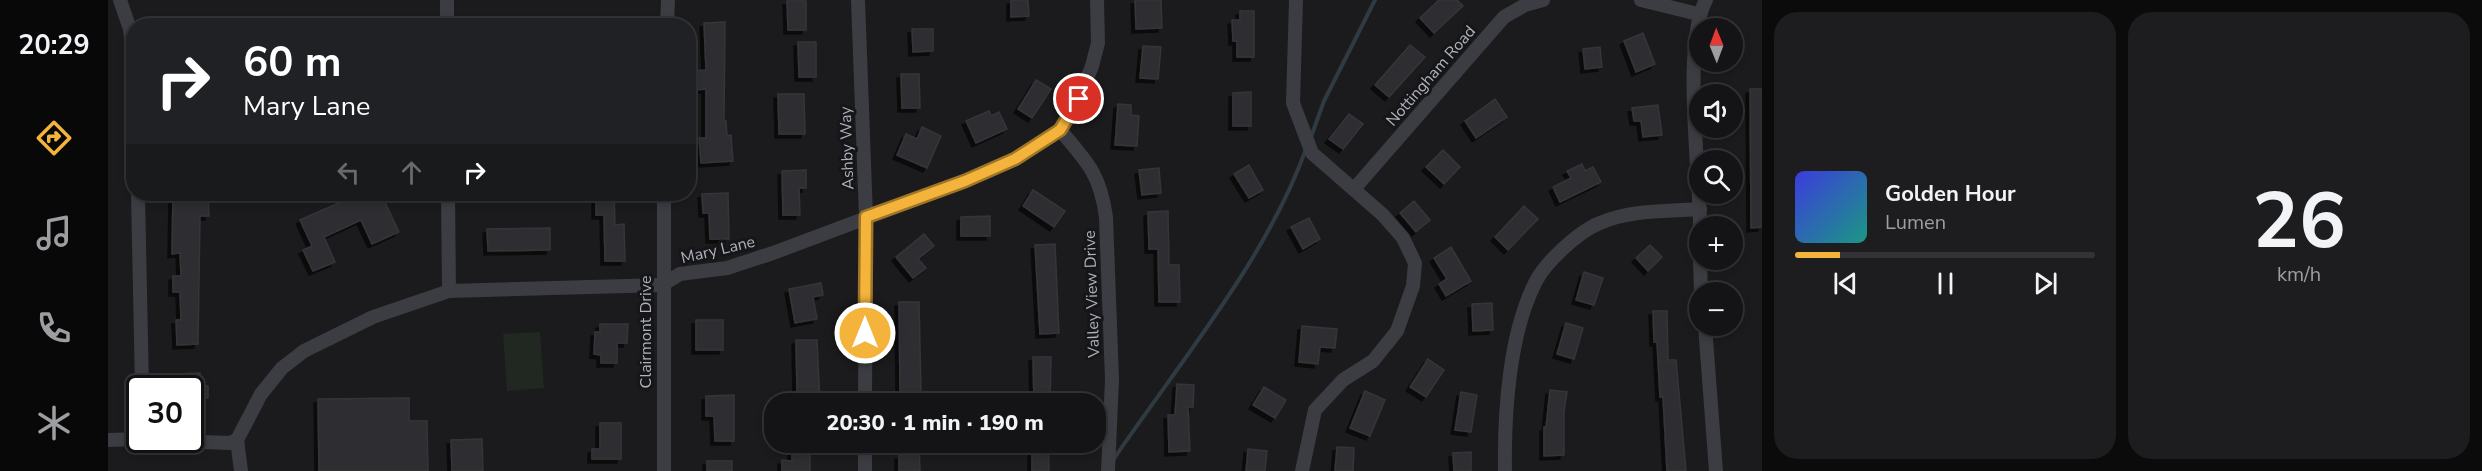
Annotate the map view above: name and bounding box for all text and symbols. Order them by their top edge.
north arrow [1689,18,1743,72]
map controls [1689,18,1743,336]
street label: Nottingham Road [1381,21,1481,131]
text: 20:29 [18,27,90,64]
text: 60 m [243,34,342,91]
icon: right [144,42,222,120]
pin [1053,73,1104,124]
icon: arrive [1062,82,1095,115]
button: sound [1689,84,1743,138]
text: Mary Lane [243,88,370,125]
street label: Ashby Way [835,105,859,190]
icon: directions [33,117,75,159]
button: search [1689,150,1743,204]
icon: left [332,156,365,189]
icon: ahead [395,156,428,189]
icon: right [458,156,491,189]
text: 26 [2252,168,2346,275]
text: Golden Hour [1885,179,2016,209]
text: Lumen [1885,209,1946,236]
icon: music [33,212,75,254]
button: + [1689,216,1743,270]
street label: Valley View Drive [1079,230,1105,359]
street label: Mary Lane [679,231,757,269]
text: km/h [2277,261,2321,288]
icon: previous [1829,267,1862,300]
icon: pause [1929,267,1962,300]
icon: next [2029,267,2062,300]
street label: Clairmont Drive [635,276,657,388]
button: − [1689,282,1743,336]
position arrow [833,301,897,365]
icon: phone [33,307,75,349]
speed limit sign: 30 [126,375,204,453]
icon: climate [33,402,75,444]
text: 20:30 · 1 min · 190 m [826,408,1044,438]

